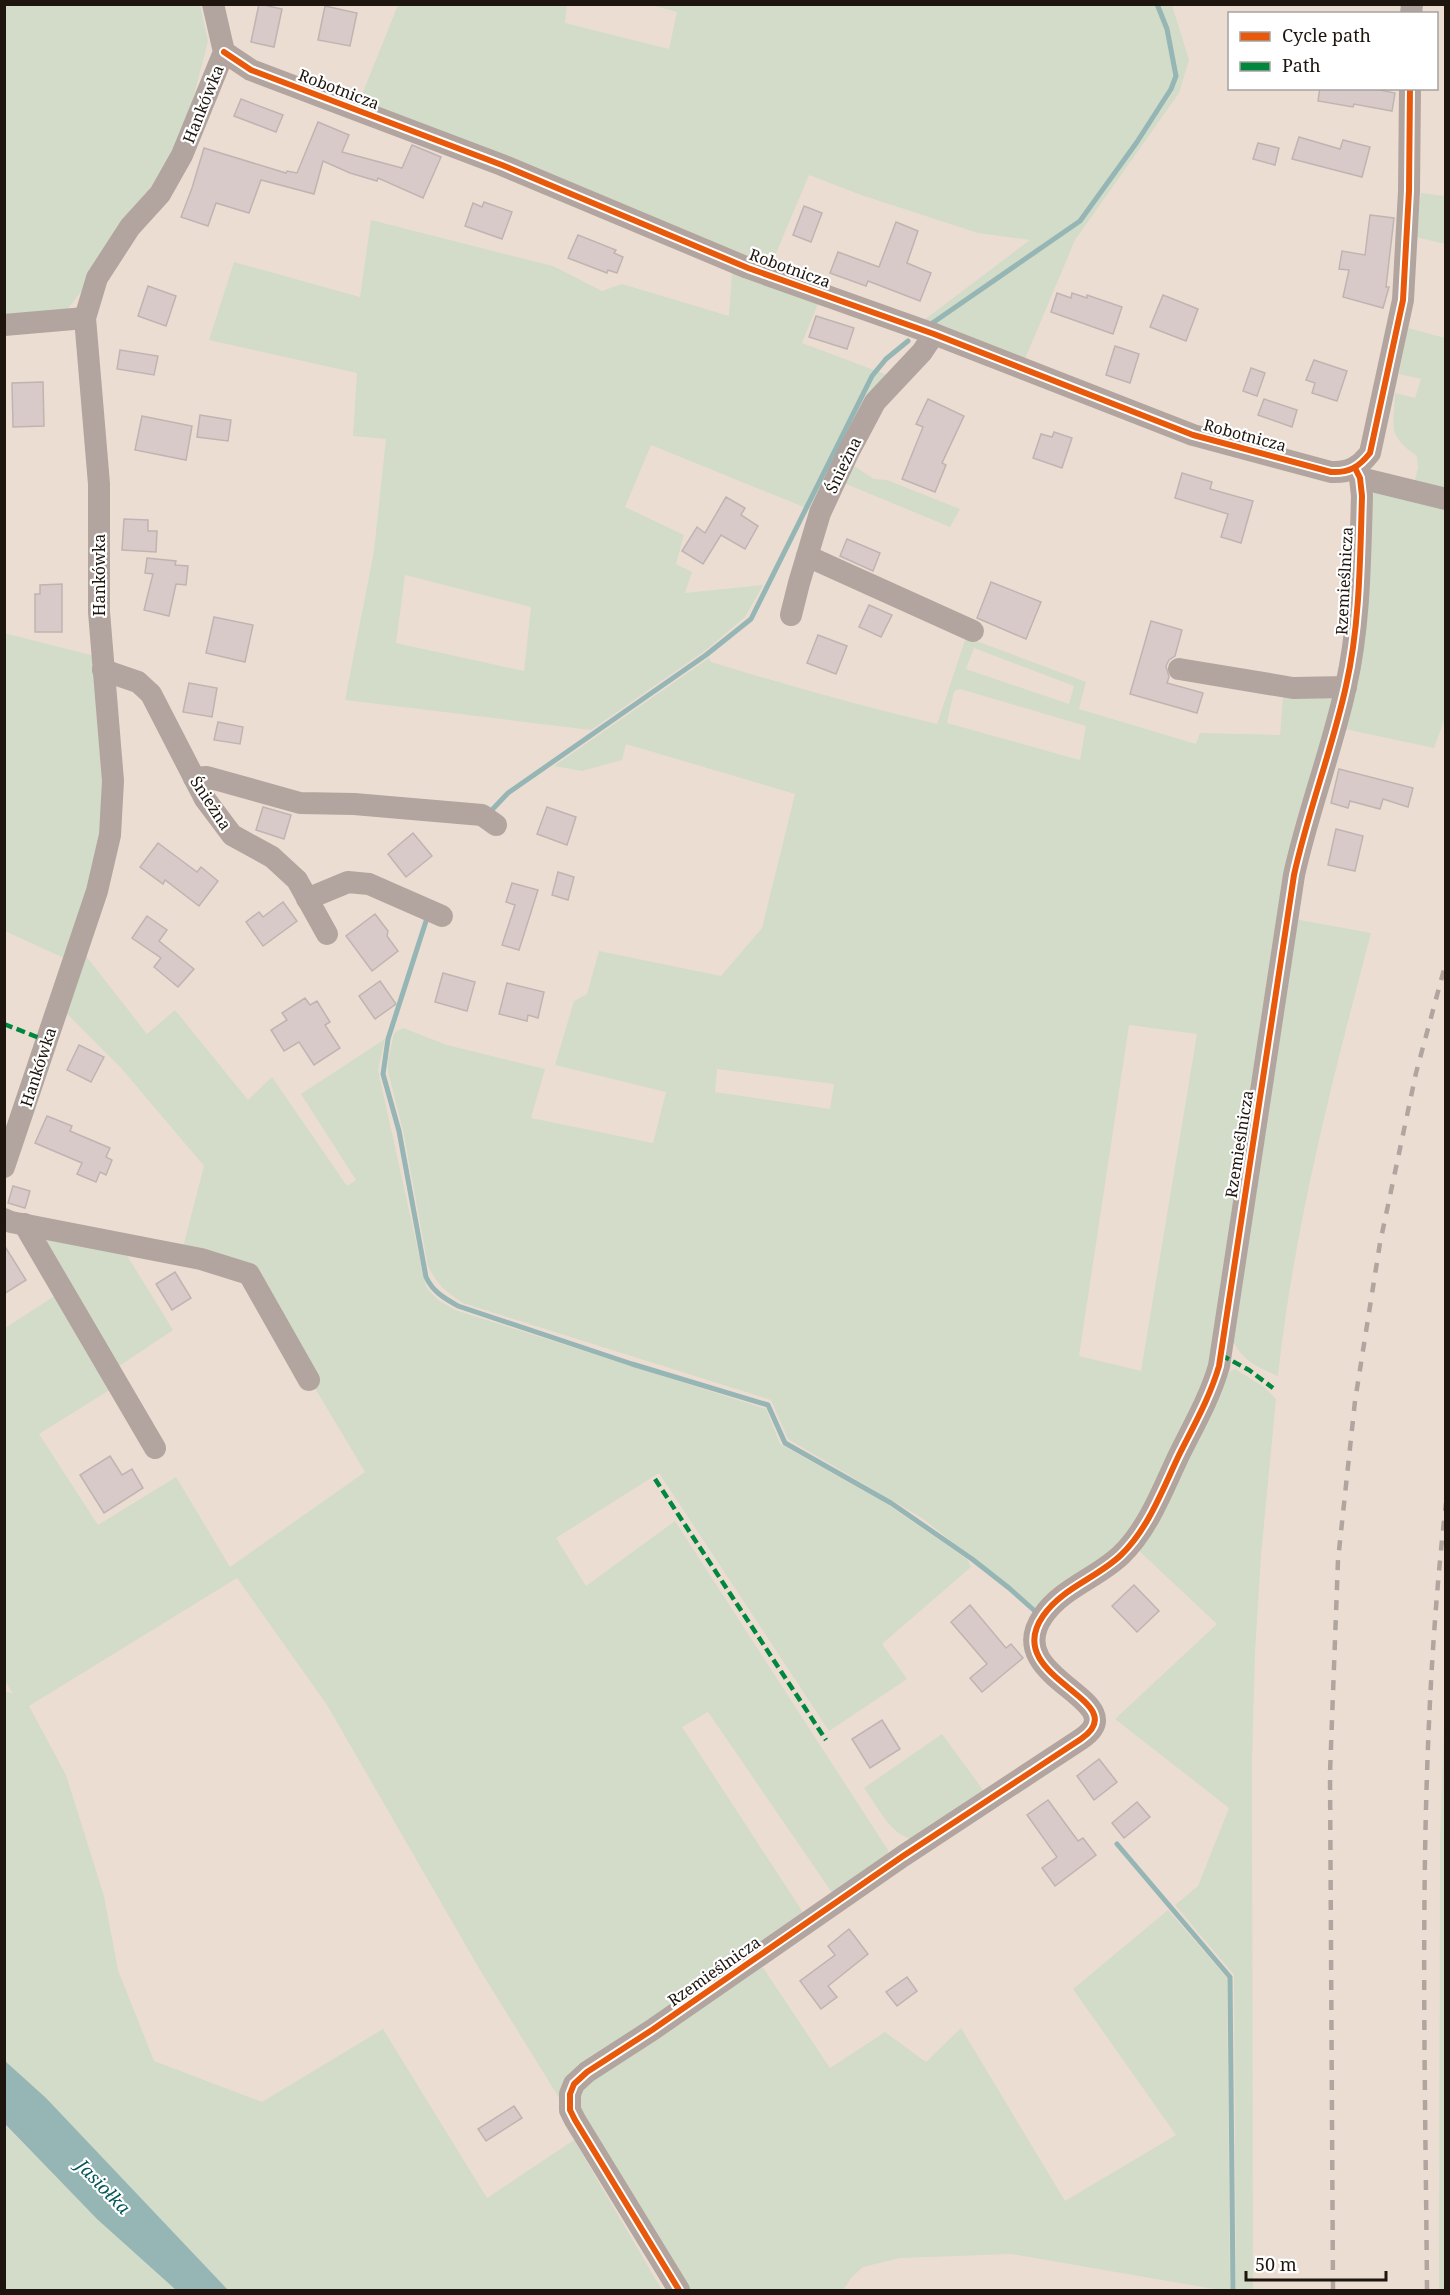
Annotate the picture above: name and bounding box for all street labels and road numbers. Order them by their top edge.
street label: Hankówka [177,62,229,146]
street label: Robotnicza [295,64,383,114]
street label: Robotnicza [746,243,834,293]
street label: Robotnicza [1201,413,1289,457]
street label: Śnieżna [820,433,866,497]
street label: Rzemieślnicza [1330,526,1358,636]
street label: Hankówka [88,534,110,616]
street label: Śnieżna [185,772,237,834]
street label: Hankówka [15,1024,61,1110]
street label: Rzemieślnicza [1220,1089,1258,1199]
street label: Rzemieślnicza [663,1931,765,2011]

